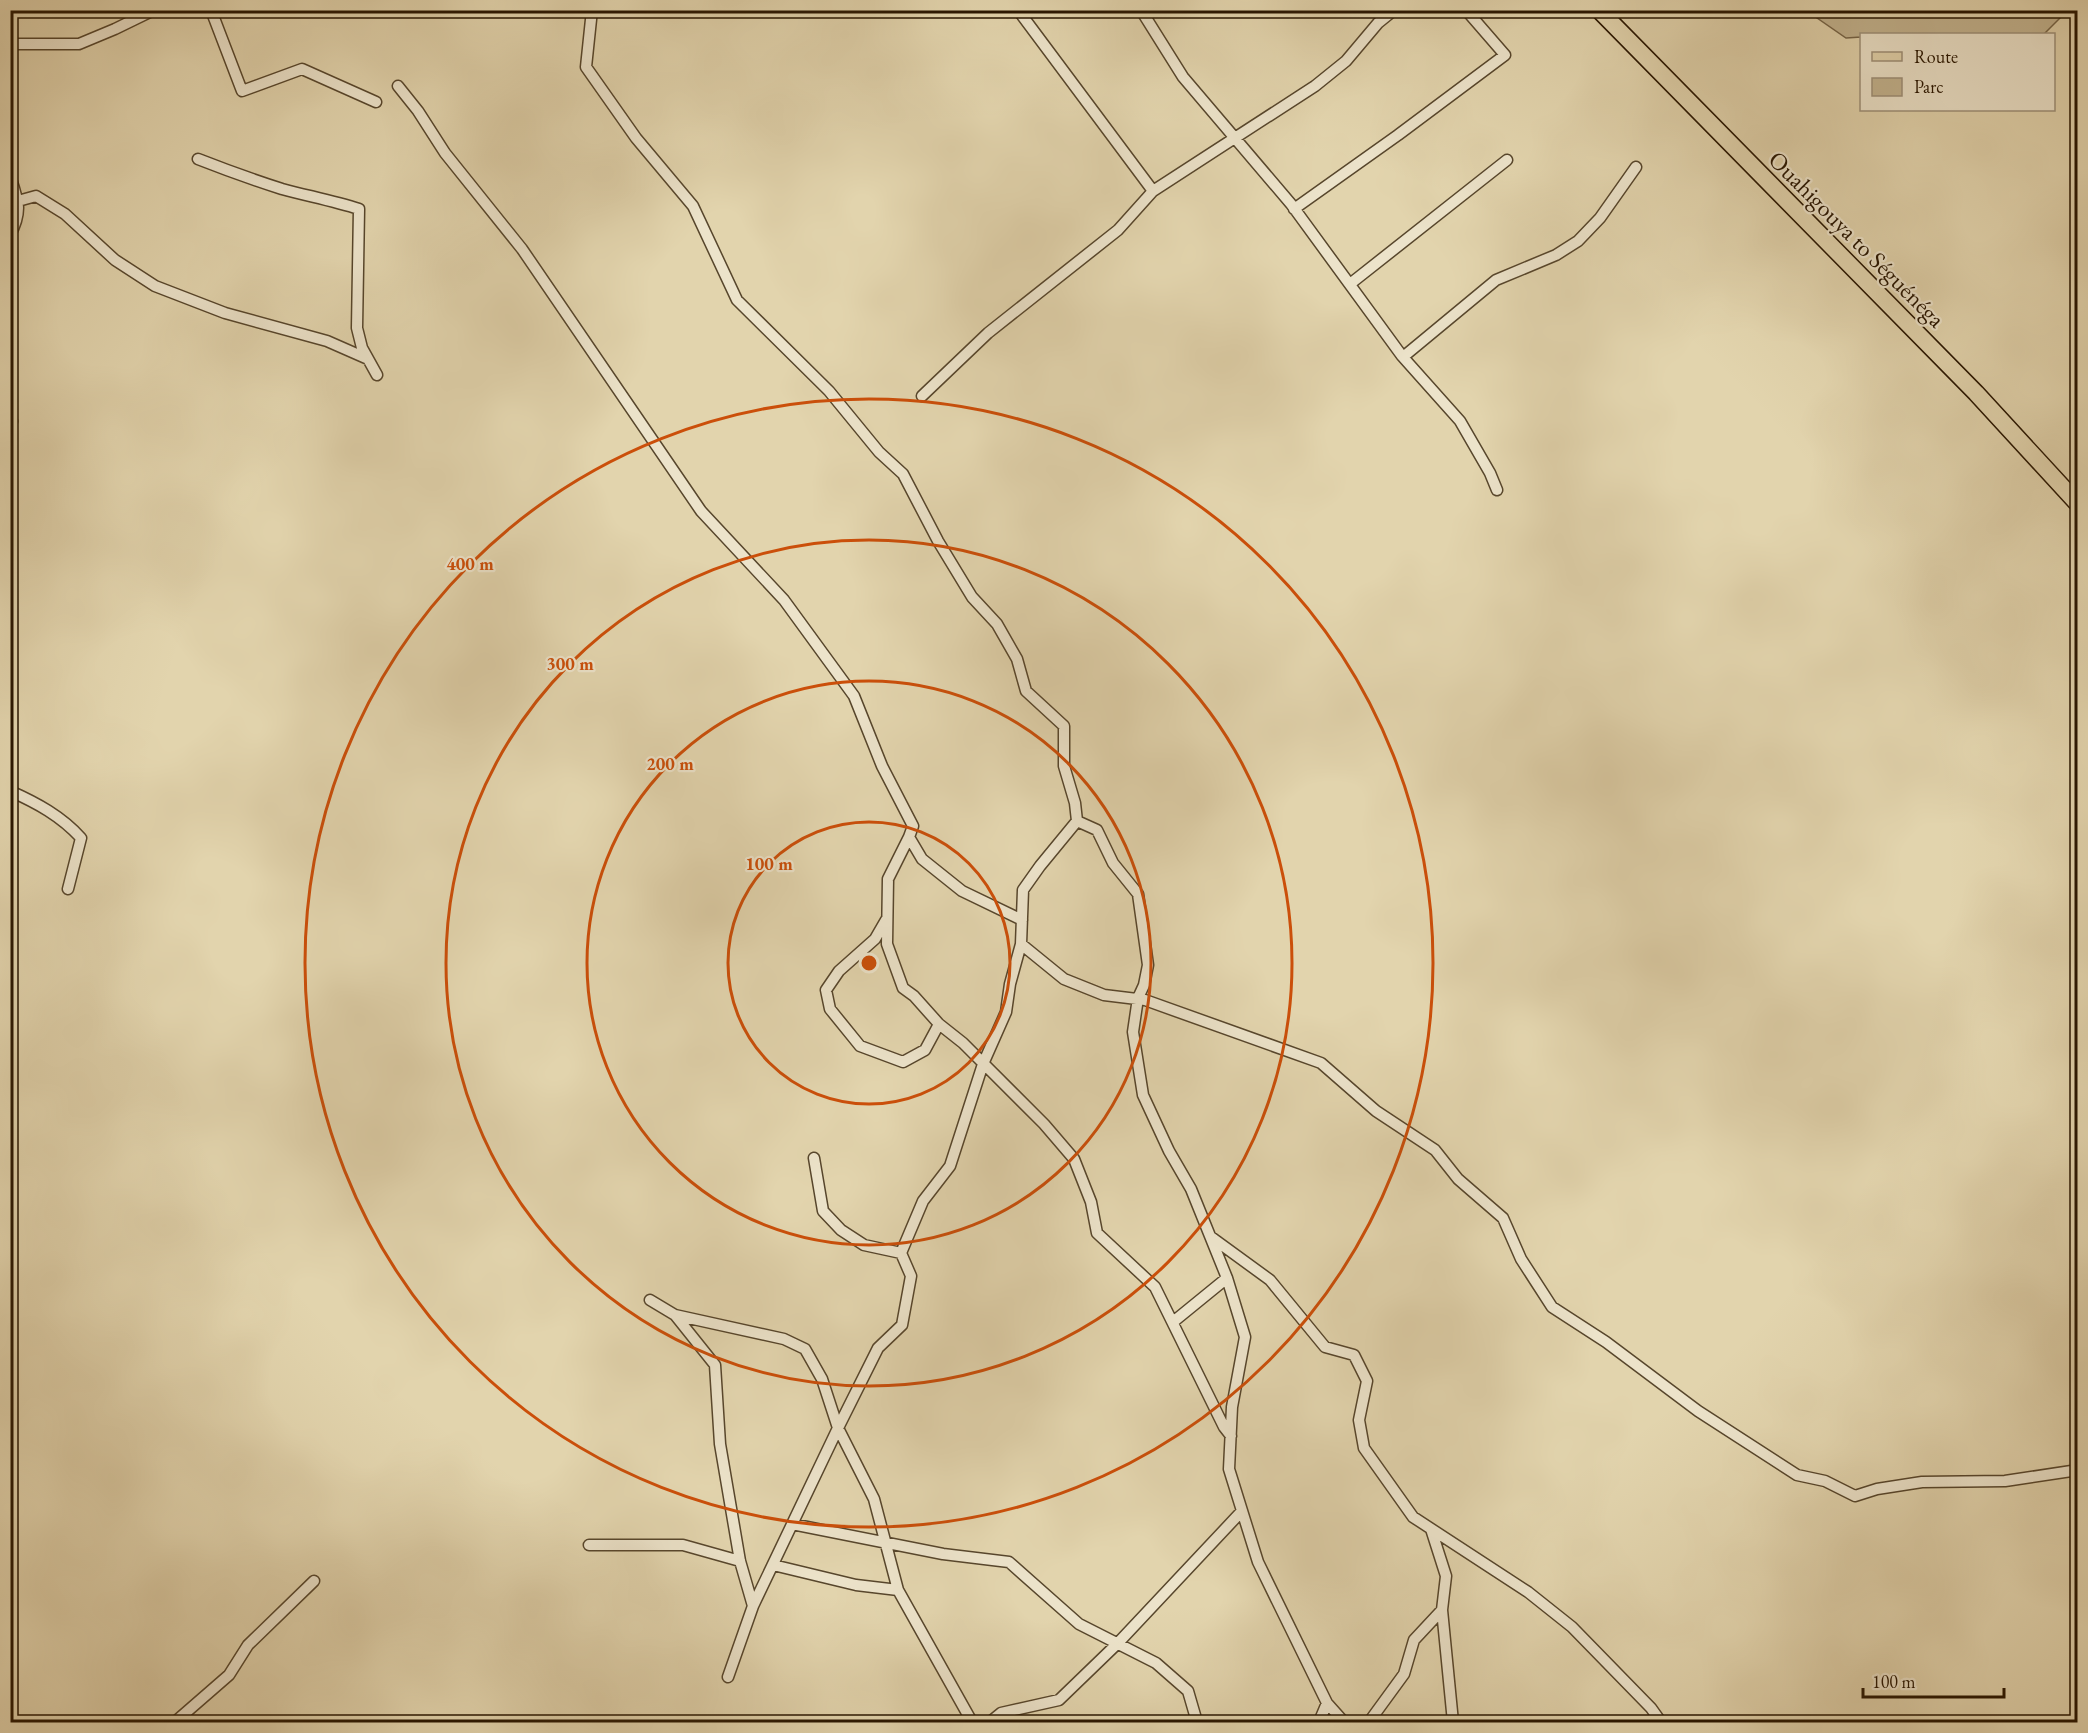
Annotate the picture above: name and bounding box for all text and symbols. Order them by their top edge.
legend [1860,33,2055,111]
text: Route [1914,45,1958,68]
text: Parc [1914,75,1944,98]
street label: Ouahigouya to Séguénéga [1762,144,1952,334]
text: 400 m [446,552,494,575]
text: 300 m [546,652,594,675]
text: 200 m [646,752,694,775]
text: 100 m [745,852,793,875]
centre of rings [859,953,879,973]
scale bar [1863,1661,2004,1699]
text: 100 m [1872,1670,1916,1693]

